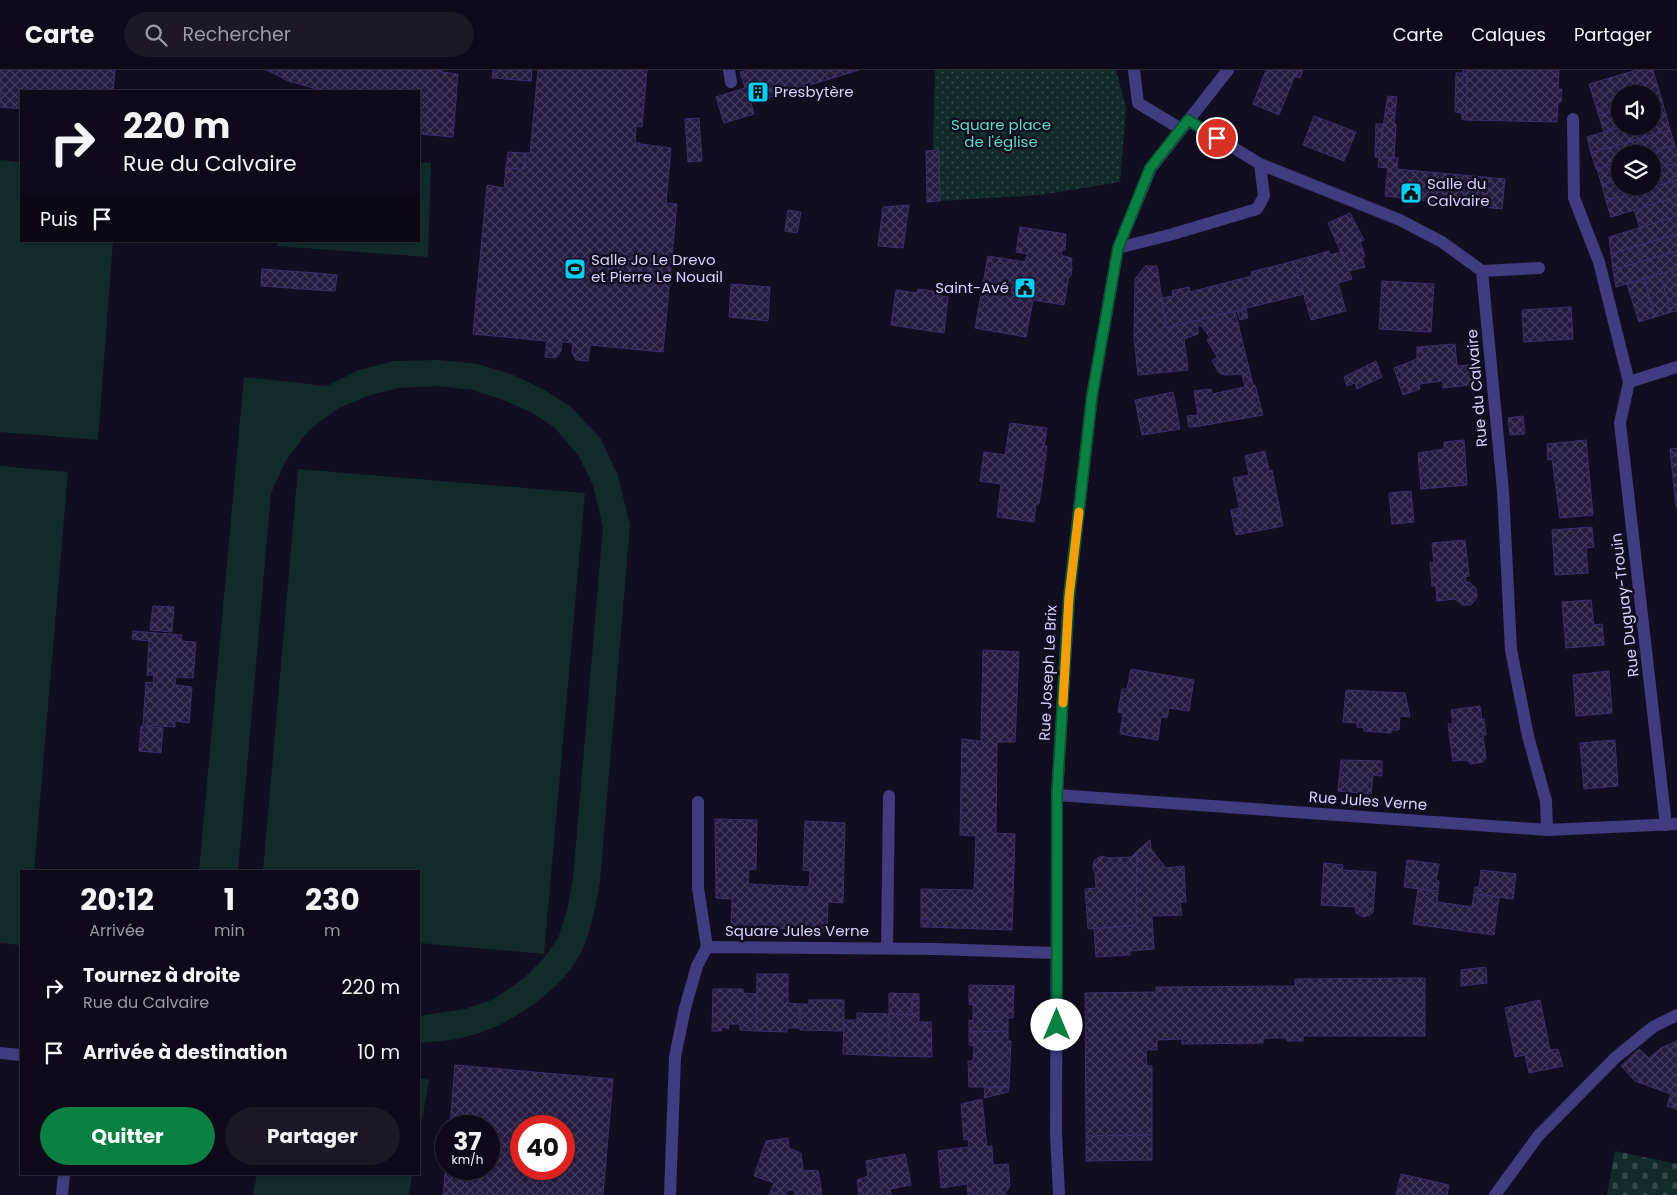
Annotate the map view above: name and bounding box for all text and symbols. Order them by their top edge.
search box [124,12,474,57]
text: Carte [25,18,94,51]
icon: search [142,21,170,49]
text: Rechercher [182,21,291,48]
text: Carte [1393,22,1443,47]
text: Calques [1471,22,1546,47]
text: Partager [1574,22,1652,47]
building icon: Presbytère [746,80,770,104]
place label: Presbytère [774,81,854,102]
map controls [1611,85,1661,195]
button: sound [1611,85,1661,135]
text: 220 m [123,101,230,150]
icon: right [40,110,105,175]
park label: Square place de l'église [951,114,1051,152]
pin [1196,117,1238,159]
icon: arrive [1203,124,1231,152]
button: layers [1611,145,1661,195]
text: Rue du Calvaire [123,148,297,179]
place label: Salle du Calvaire [1427,173,1490,211]
public building icon: Salle du Calvaire [1399,181,1423,205]
icon: arrive [88,205,116,233]
text: Puis [40,206,78,233]
place label: Salle Jo Le Drevo et Pierre Le Nouail [591,249,723,287]
sports icon: Salle Jo Le Drevo et Pierre Le Nouail [563,257,587,281]
public building icon: Saint-Avé [1013,276,1037,300]
place label: Saint-Avé [935,277,1009,298]
street label: Rue du Calvaire [1461,328,1492,448]
street label: Rue Duguay-Trouin [1605,532,1644,678]
street label: Rue Joseph Le Brix [1033,605,1062,741]
street label: Rue Jules Verne [1308,786,1428,815]
text: 20:12 [80,878,154,921]
text: 1 [224,878,235,921]
text: 230 [305,878,360,921]
text: Arrivée [89,919,145,942]
text: min [214,919,245,942]
text: m [324,919,341,942]
street label: Square Jules Verne [725,920,869,941]
text: Tournez à droite [83,962,240,989]
icon: right [40,974,68,1002]
text: 220 m [342,974,400,1001]
text: Rue du Calvaire [83,991,209,1014]
position arrow [1030,998,1082,1050]
icon: arrive [40,1039,68,1067]
text: Arrivée à destination [83,1039,288,1066]
text: 10 m [357,1039,400,1066]
button: Quitter [40,1107,215,1165]
button: Partager [225,1107,400,1165]
speed limit sign: 40 [510,1115,575,1180]
text: 37 [453,1124,482,1159]
text: km/h [452,1151,483,1168]

